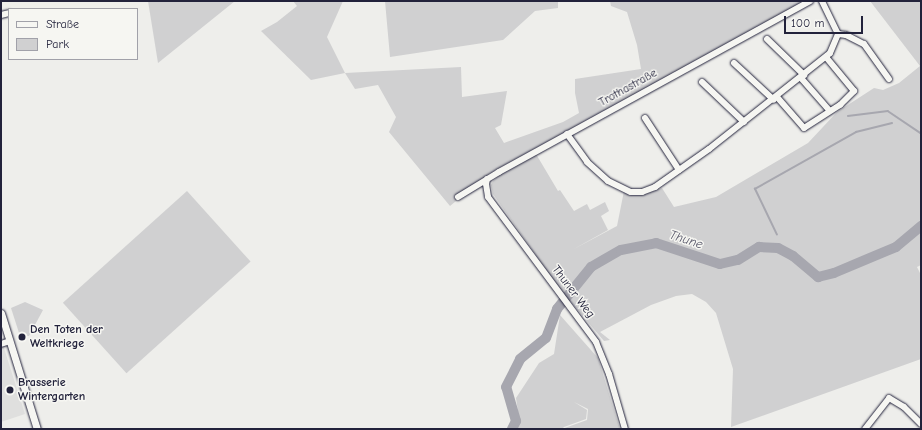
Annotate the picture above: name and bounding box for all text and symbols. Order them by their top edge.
legend [8,8,138,60]
scale bar [786,8,865,34]
text: 100 m [791,16,824,30]
text: Straße [46,17,79,31]
text: Park [46,37,69,51]
street label: Trothastraße [596,66,660,110]
water label: Thune [667,227,705,253]
street label: Thuner Weg [549,263,597,321]
place label: Den Toten der Weltkriege [30,323,103,351]
marker: Den Toten der Weltkriege [17,332,27,342]
place label: Brasserie Wintergarten [18,376,85,404]
marker: Brasserie Wintergarten [5,385,15,395]

